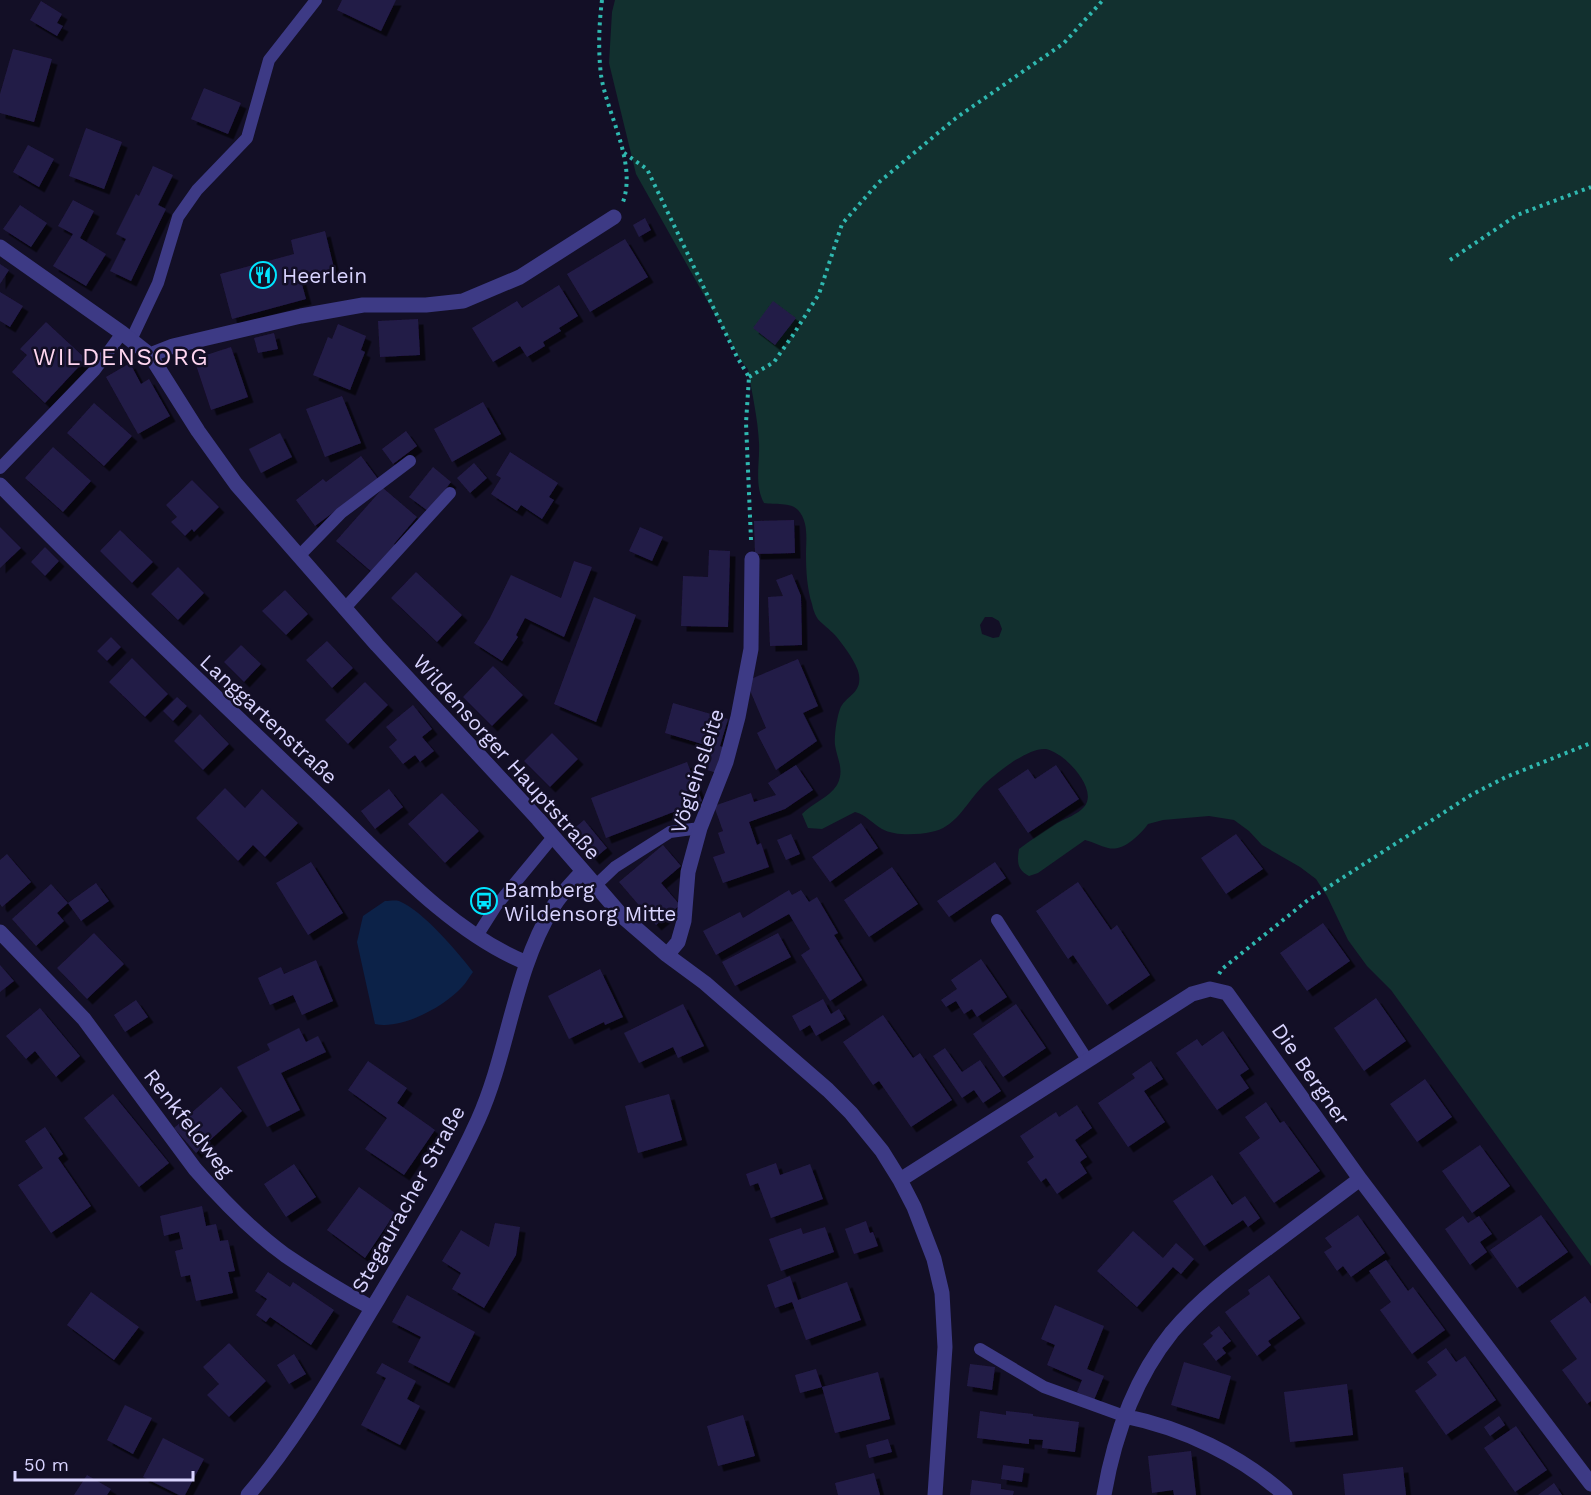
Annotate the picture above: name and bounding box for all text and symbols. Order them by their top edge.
restaurant icon: Heerlein [248,260,278,290]
place label: Heerlein [282,263,367,288]
district label: WILDENSORG [33,343,209,371]
street label: Langgartenstraße [195,649,343,789]
street label: Wildensorger Hauptstraße [408,649,606,865]
street label: Vögleinsleite [665,705,729,837]
place label: Bamberg Wildensorg Mitte [504,877,676,926]
bus stop icon: Bamberg Wildensorg Mitte [469,886,499,916]
street label: Die Bergner [1267,1018,1356,1130]
street label: Renkfeldweg [139,1064,240,1183]
street label: Stegauracher Straße [346,1101,470,1297]
scale bar [15,1444,194,1482]
text: 50 m [24,1454,69,1475]

